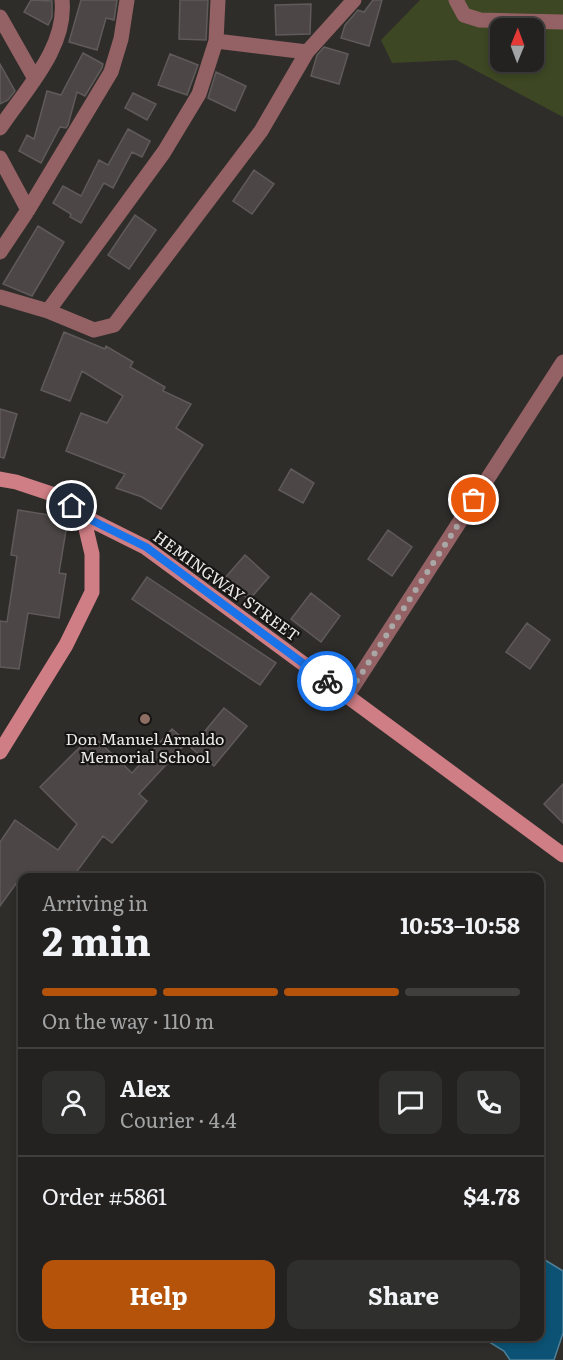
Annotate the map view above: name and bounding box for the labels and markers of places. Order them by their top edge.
pin [448,474,499,525]
pin [46,480,97,531]
marker: Don Manuel Arnaldo Memorial School [138,712,152,726]
place label: Don Manuel Arnaldo Memorial School [66,726,224,768]

